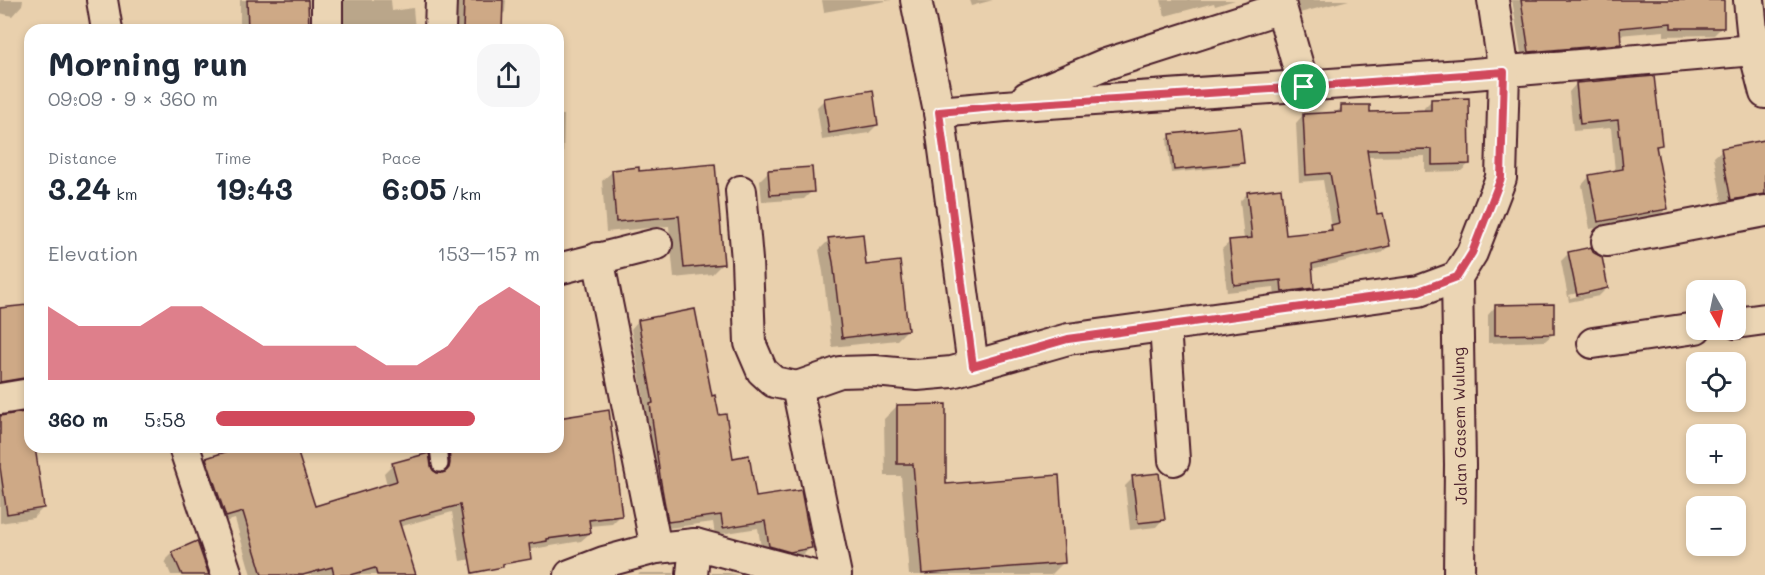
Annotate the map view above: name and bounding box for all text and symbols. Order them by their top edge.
text: Morning run [48,41,248,84]
button: share [477,44,540,107]
pin [1278,61,1329,112]
icon: arrive [1287,70,1320,103]
text: 09:09 · 9 × 360 m [48,85,218,111]
text: Distance [48,147,117,168]
text: Time [215,147,251,168]
text: Pace [382,147,421,168]
text: 3.24 [48,168,111,208]
text: 19:43 [215,168,293,208]
text: 6:05 [382,168,446,208]
text: km [111,183,137,204]
text: /km [446,183,481,204]
text: Elevation [48,240,138,266]
text: 153–157 m [437,240,540,266]
north arrow [1686,280,1746,340]
map controls [1686,280,1746,556]
street label: Jalan Gasem Wulung [1447,347,1471,505]
button: locate [1686,352,1746,412]
text: 360 m [48,406,108,432]
text: 5:58 [144,406,186,432]
button: + [1686,424,1746,484]
button: − [1686,496,1746,556]

